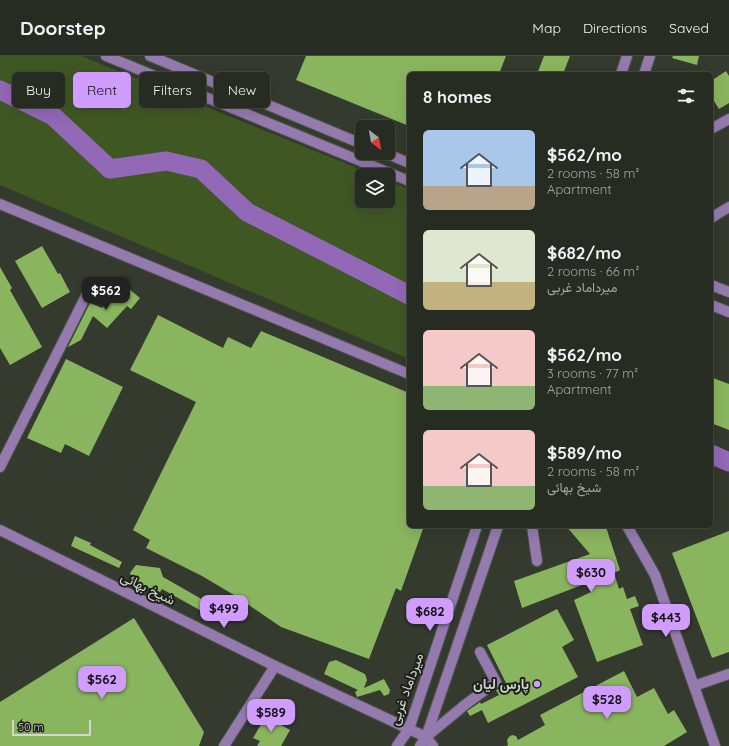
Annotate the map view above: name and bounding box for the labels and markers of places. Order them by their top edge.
pin: $562 [82,277,130,311]
pin: $630 [567,559,615,593]
pin: $499 [200,595,248,629]
pin: $682 [406,598,454,632]
pin: $443 [642,604,690,638]
pin: $562 [78,666,126,700]
place label: پارس لیان [473,675,529,694]
marker: پارس لیان [532,679,542,689]
pin: $528 [583,686,631,720]
pin: $589 [247,699,295,733]

